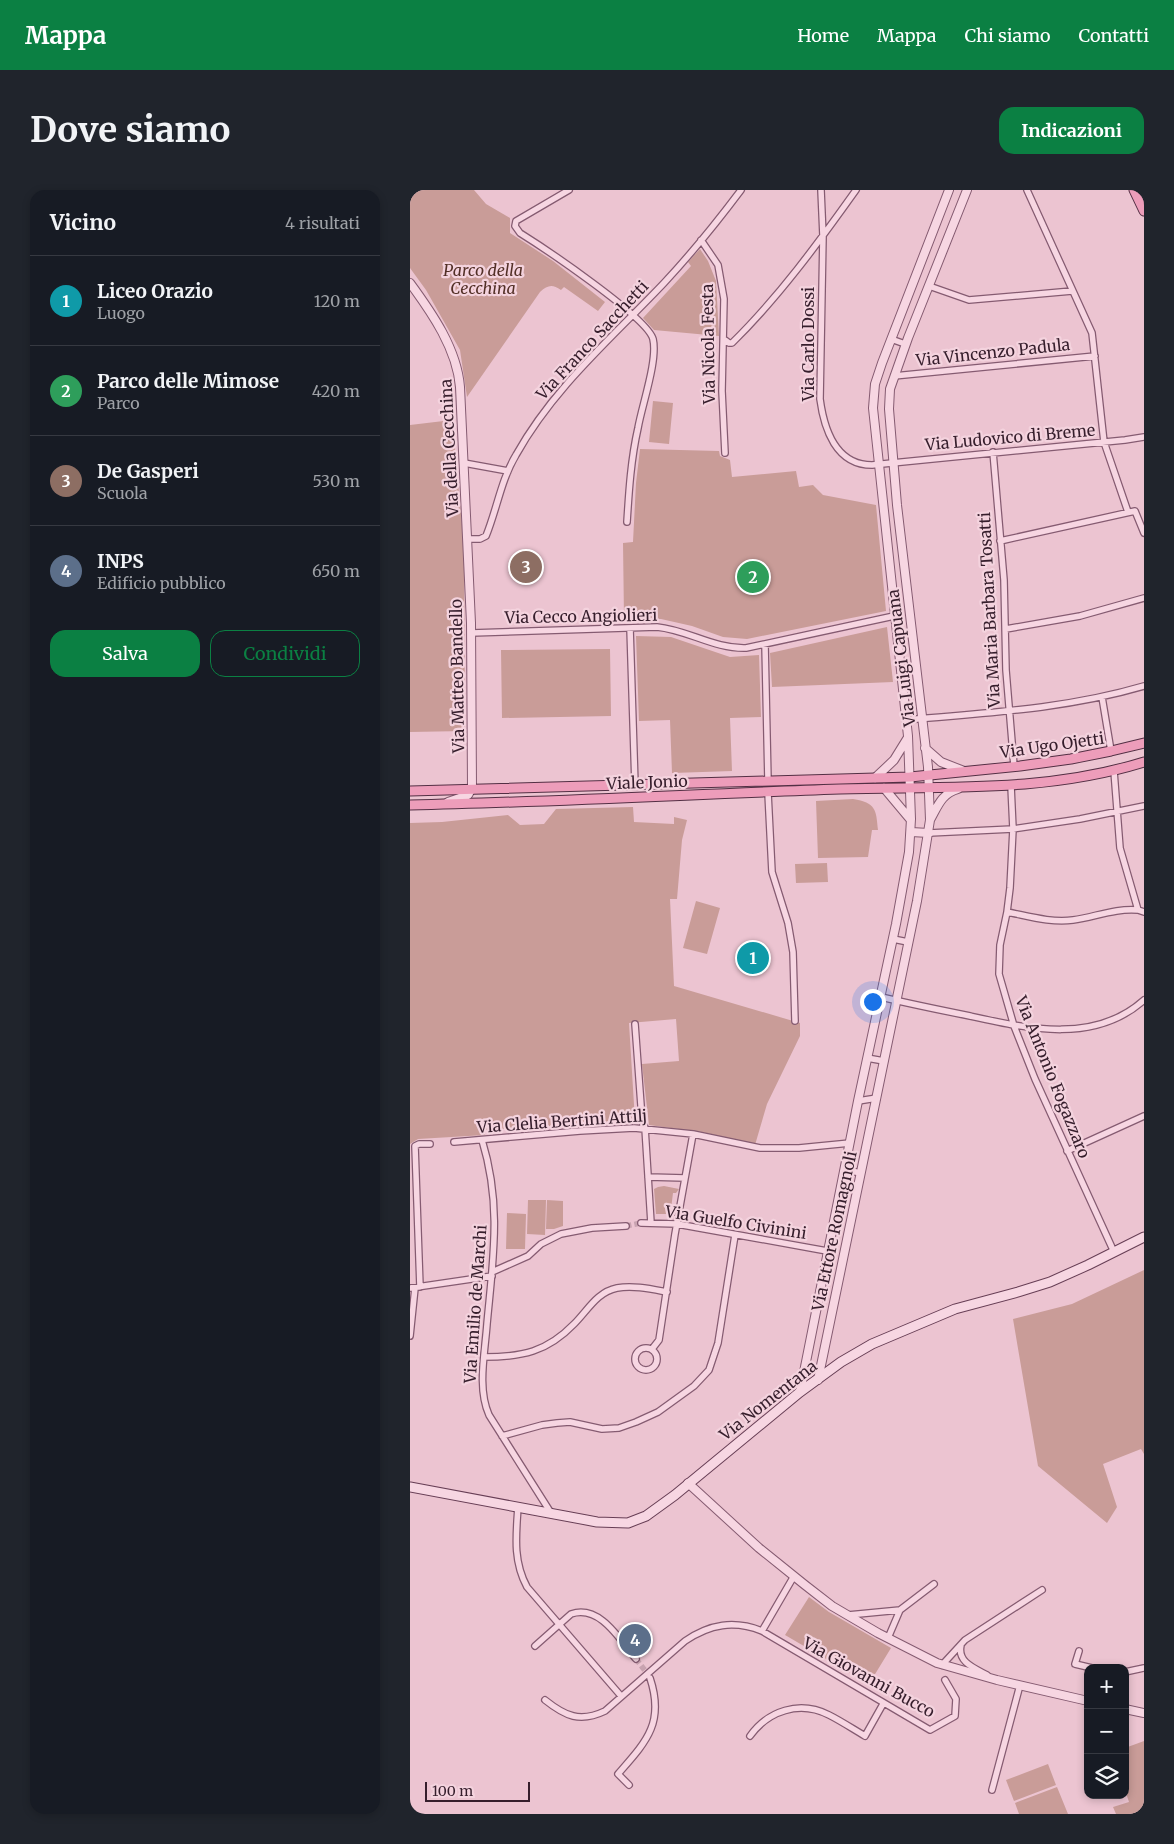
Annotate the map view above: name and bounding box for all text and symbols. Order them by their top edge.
text: Mappa [25,20,106,51]
text: Home [797,24,849,47]
text: Mappa [877,24,936,47]
text: Chi siamo [964,24,1051,47]
text: Contatti [1079,24,1149,47]
button: Indicazioni [999,107,1144,154]
text: Dove siamo [30,108,230,152]
text: Vicino [50,209,116,236]
text: 4 risultati [285,213,360,233]
park label: Parco della Cecchina [443,260,523,298]
street label: Via Franco Sacchetti [531,276,652,404]
text: Liceo Orazio [97,279,213,303]
street label: Via Nicola Festa [697,283,719,405]
street label: Via Carlo Dossi [798,287,818,402]
text: 1 [62,291,70,311]
text: 120 m [314,291,360,311]
text: Luogo [97,303,145,323]
street label: Via Vincenzo Padula [914,334,1071,370]
text: Parco delle Mimose [97,369,279,393]
street label: Via della Cecchina [435,378,463,518]
text: 2 [61,381,71,401]
text: 420 m [312,381,360,401]
text: Parco [97,393,140,413]
street label: Via Ludovico di Breme [923,420,1096,454]
text: De Gasperi [97,459,199,483]
text: 3 [61,471,71,491]
text: 530 m [312,471,360,491]
text: Scuola [97,483,148,503]
street label: Via Maria Barbara Tosatti [974,512,1004,709]
pin: 3 [510,548,542,586]
text: INPS [97,549,144,573]
pin: 2 [737,558,769,596]
text: 4 [61,561,71,581]
text: 650 m [312,561,360,581]
text: Edificio pubblico [97,573,226,593]
street label: Via Luigi Capuana [883,588,919,729]
street label: Via Matteo Bandello [446,599,468,754]
street label: Via Cecco Angiolieri [503,605,658,627]
button: Salva [50,630,200,677]
button: Condividi [210,630,360,677]
street label: Via Ugo Ojetti [998,728,1105,762]
street label: Viale Jonio [605,771,688,793]
pin: 1 [737,939,769,977]
your location [860,989,886,1015]
street label: Via Antonio Fogazzaro [1011,992,1095,1161]
street label: Via Clelia Bertini Attilj [475,1105,648,1137]
street label: Via Ettore Romagnoli [807,1149,861,1314]
street label: Via Guelfo Civinini [663,1201,808,1243]
street label: Via Emilio de Marchi [459,1224,491,1385]
street label: Via Nomentana [714,1355,821,1445]
pin: 4 [619,1621,651,1659]
street label: Via Giovanni Bucco [799,1632,938,1721]
map controls [1084,1664,1129,1799]
button: + [1084,1664,1129,1709]
button: − [1084,1709,1129,1754]
button: layers [1084,1754,1129,1799]
scale bar [425,1779,530,1802]
text: 100 m [432,1782,473,1800]

